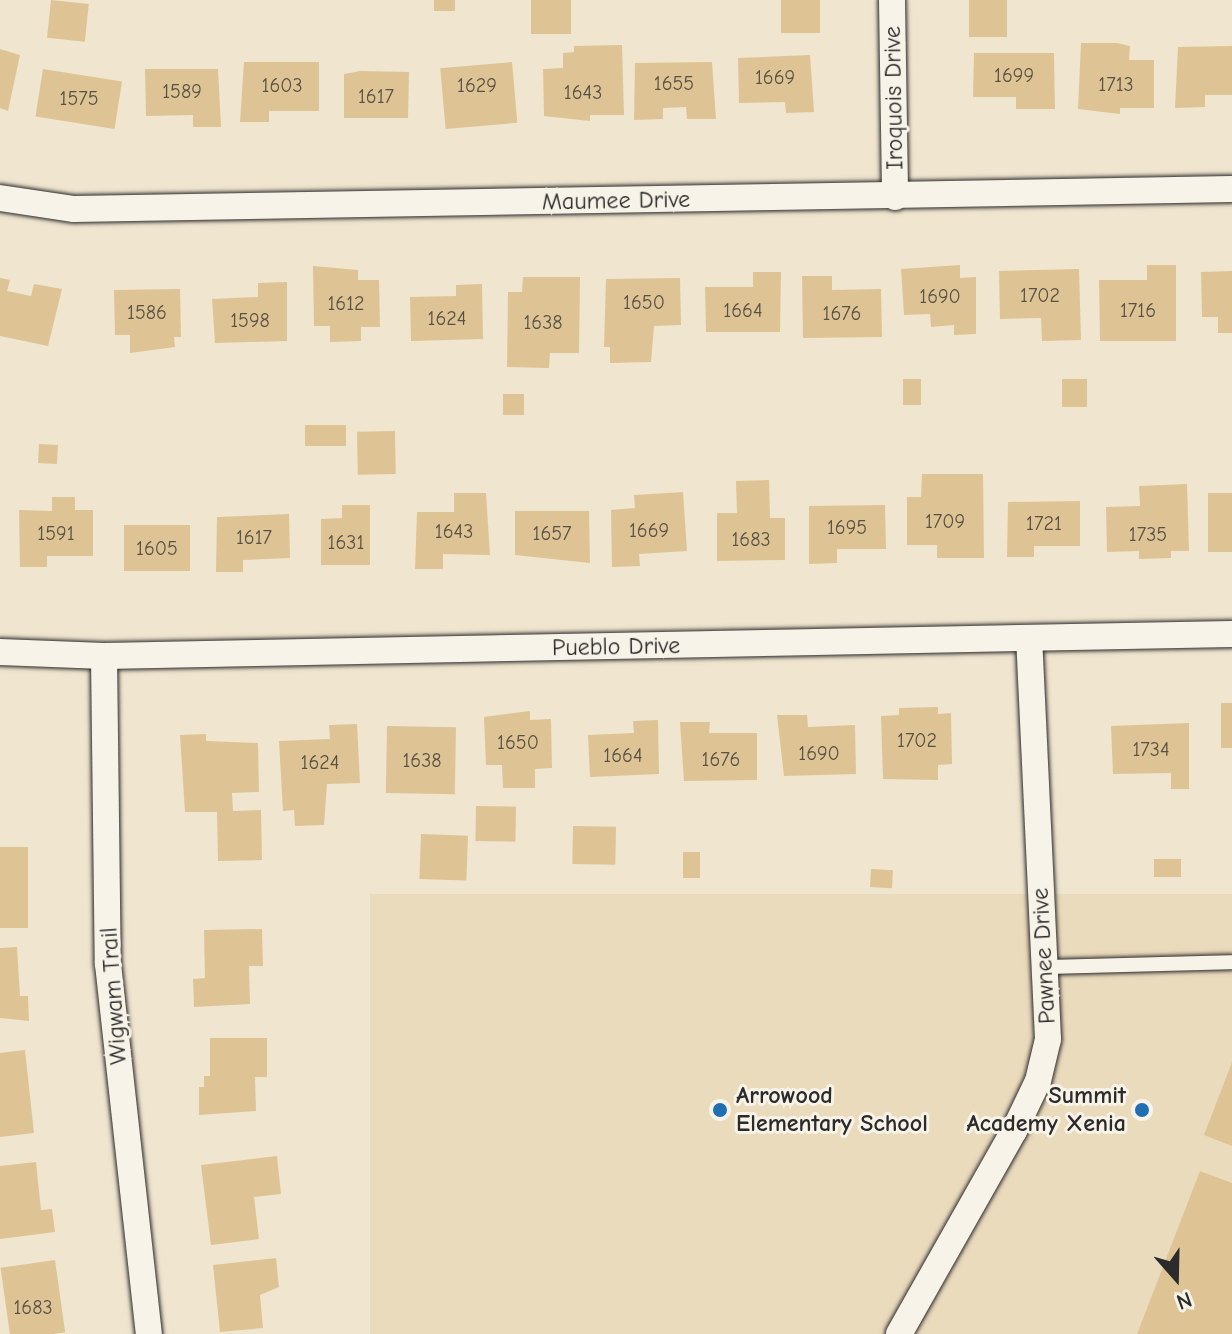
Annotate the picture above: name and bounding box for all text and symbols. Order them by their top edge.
street label: Iroquois Drive [878,26,910,170]
house number: 1699 [994,63,1034,87]
house number: 1669 [755,65,795,89]
house number: 1655 [654,71,694,95]
house number: 1713 [1098,72,1134,96]
house number: 1603 [261,73,303,97]
house number: 1629 [457,73,497,97]
house number: 1589 [162,79,202,103]
house number: 1643 [564,80,602,104]
house number: 1617 [358,84,394,108]
house number: 1575 [59,86,99,110]
street label: Maumee Drive [542,185,690,217]
house number: 1702 [1020,283,1060,307]
house number: 1690 [919,284,961,308]
house number: 1650 [623,290,665,314]
house number: 1612 [327,291,365,315]
house number: 1664 [723,298,763,322]
house number: 1716 [1120,298,1156,322]
house number: 1586 [127,300,167,324]
house number: 1676 [823,301,861,325]
house number: 1624 [428,306,466,330]
house number: 1598 [230,308,270,332]
house number: 1638 [523,310,563,334]
house number: 1709 [925,509,965,533]
house number: 1721 [1026,511,1062,535]
house number: 1695 [827,515,867,539]
house number: 1669 [629,518,669,542]
house number: 1643 [435,519,473,543]
house number: 1591 [37,521,75,545]
house number: 1657 [532,521,572,545]
house number: 1735 [1129,522,1167,546]
house number: 1617 [236,525,272,549]
house number: 1683 [731,527,771,551]
house number: 1631 [328,530,364,554]
house number: 1605 [136,536,178,560]
street label: Pueblo Drive [552,631,680,663]
house number: 1702 [897,728,937,752]
house number: 1650 [497,730,539,754]
house number: 1734 [1132,737,1170,761]
house number: 1690 [798,741,840,765]
house number: 1664 [603,743,643,767]
house number: 1676 [702,747,740,771]
house number: 1638 [402,748,442,772]
house number: 1624 [301,750,339,774]
street label: Pawnee Drive [1026,887,1062,1025]
street label: Wigwam Trail [95,926,133,1066]
place label: Arrowood Elementary School [736,1082,928,1138]
place label: Summit Academy Xenia [967,1082,1126,1138]
marker: Arrowood Elementary School [711,1101,729,1119]
marker: Summit Academy Xenia [1133,1101,1151,1119]
north arrow [1136,1238,1216,1318]
text: N [1173,1286,1195,1315]
house number: 1683 [13,1295,53,1319]

